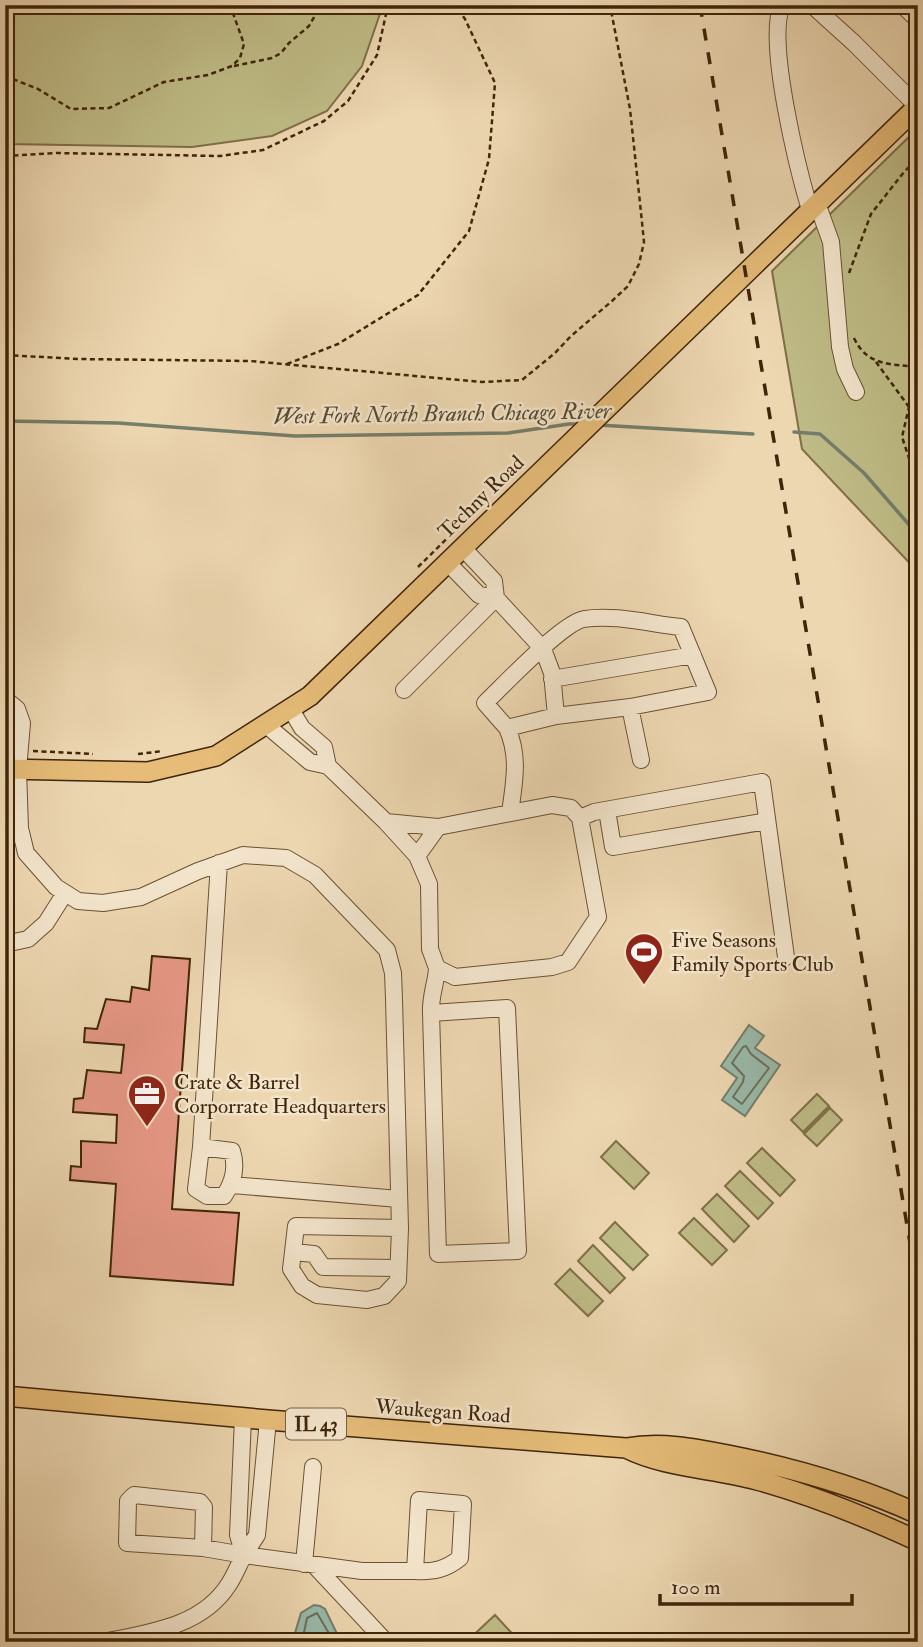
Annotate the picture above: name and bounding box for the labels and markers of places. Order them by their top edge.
place label: Five Seasons Family Sports Club [671,927,834,978]
sports icon: Five Seasons Family Sports Club [623,931,665,986]
place label: Crate & Barrel Corporrate Headquarters [174,1069,386,1120]
office icon: Crate & Barrel Corporrate Headquarters [126,1073,168,1128]

